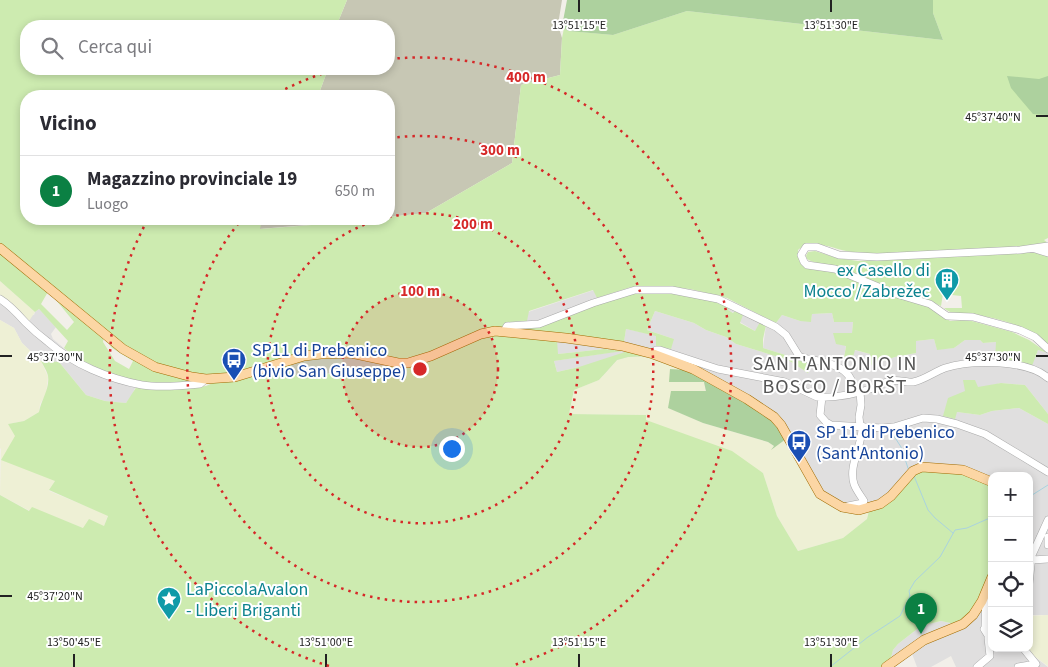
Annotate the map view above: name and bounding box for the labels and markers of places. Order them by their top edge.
place label: ex Casello di Mocco'/Zabrežec [803,258,930,304]
building icon: ex Casello di Mocco'/Zabrežec [934,267,960,301]
place label: SP11 di Prebenico (bivio San Giuseppe) [252,338,406,384]
bus stop icon: SP11 di Prebenico (bivio San Giuseppe) [221,347,247,381]
centre of rings [411,360,429,378]
place label: SP 11 di Prebenico (Sant'Antonio) [816,420,955,466]
bus stop icon: SP 11 di Prebenico (Sant'Antonio) [786,429,812,463]
place label: LaPiccolaAvalon - Liberi Briganti [186,577,308,623]
place icon: LaPiccolaAvalon - Liberi Briganti [156,586,182,620]
pin: 1 [905,593,937,634]

